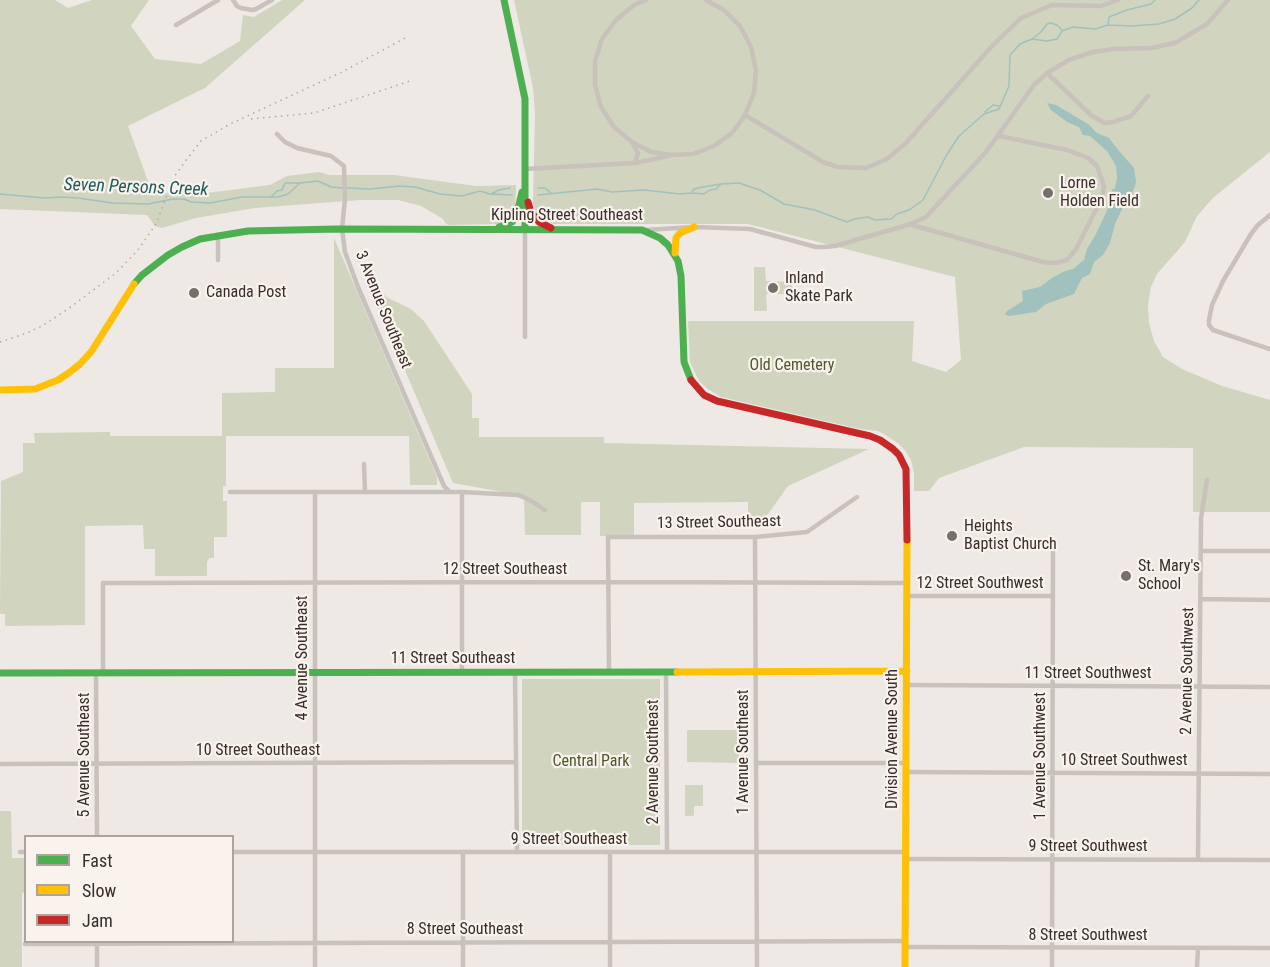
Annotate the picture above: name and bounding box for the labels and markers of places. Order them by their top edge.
place label: Lorne Holden Field [1060,174,1139,212]
marker: Lorne Holden Field [1041,186,1055,200]
place label: Inland Skate Park [785,269,853,307]
marker: Inland Skate Park [766,281,780,295]
place label: Canada Post [206,283,286,303]
marker: Canada Post [187,286,201,300]
place label: Heights Baptist Church [964,517,1057,555]
marker: Heights Baptist Church [945,529,959,543]
place label: St. Mary's School [1138,557,1200,595]
marker: St. Mary's School [1119,569,1133,583]

